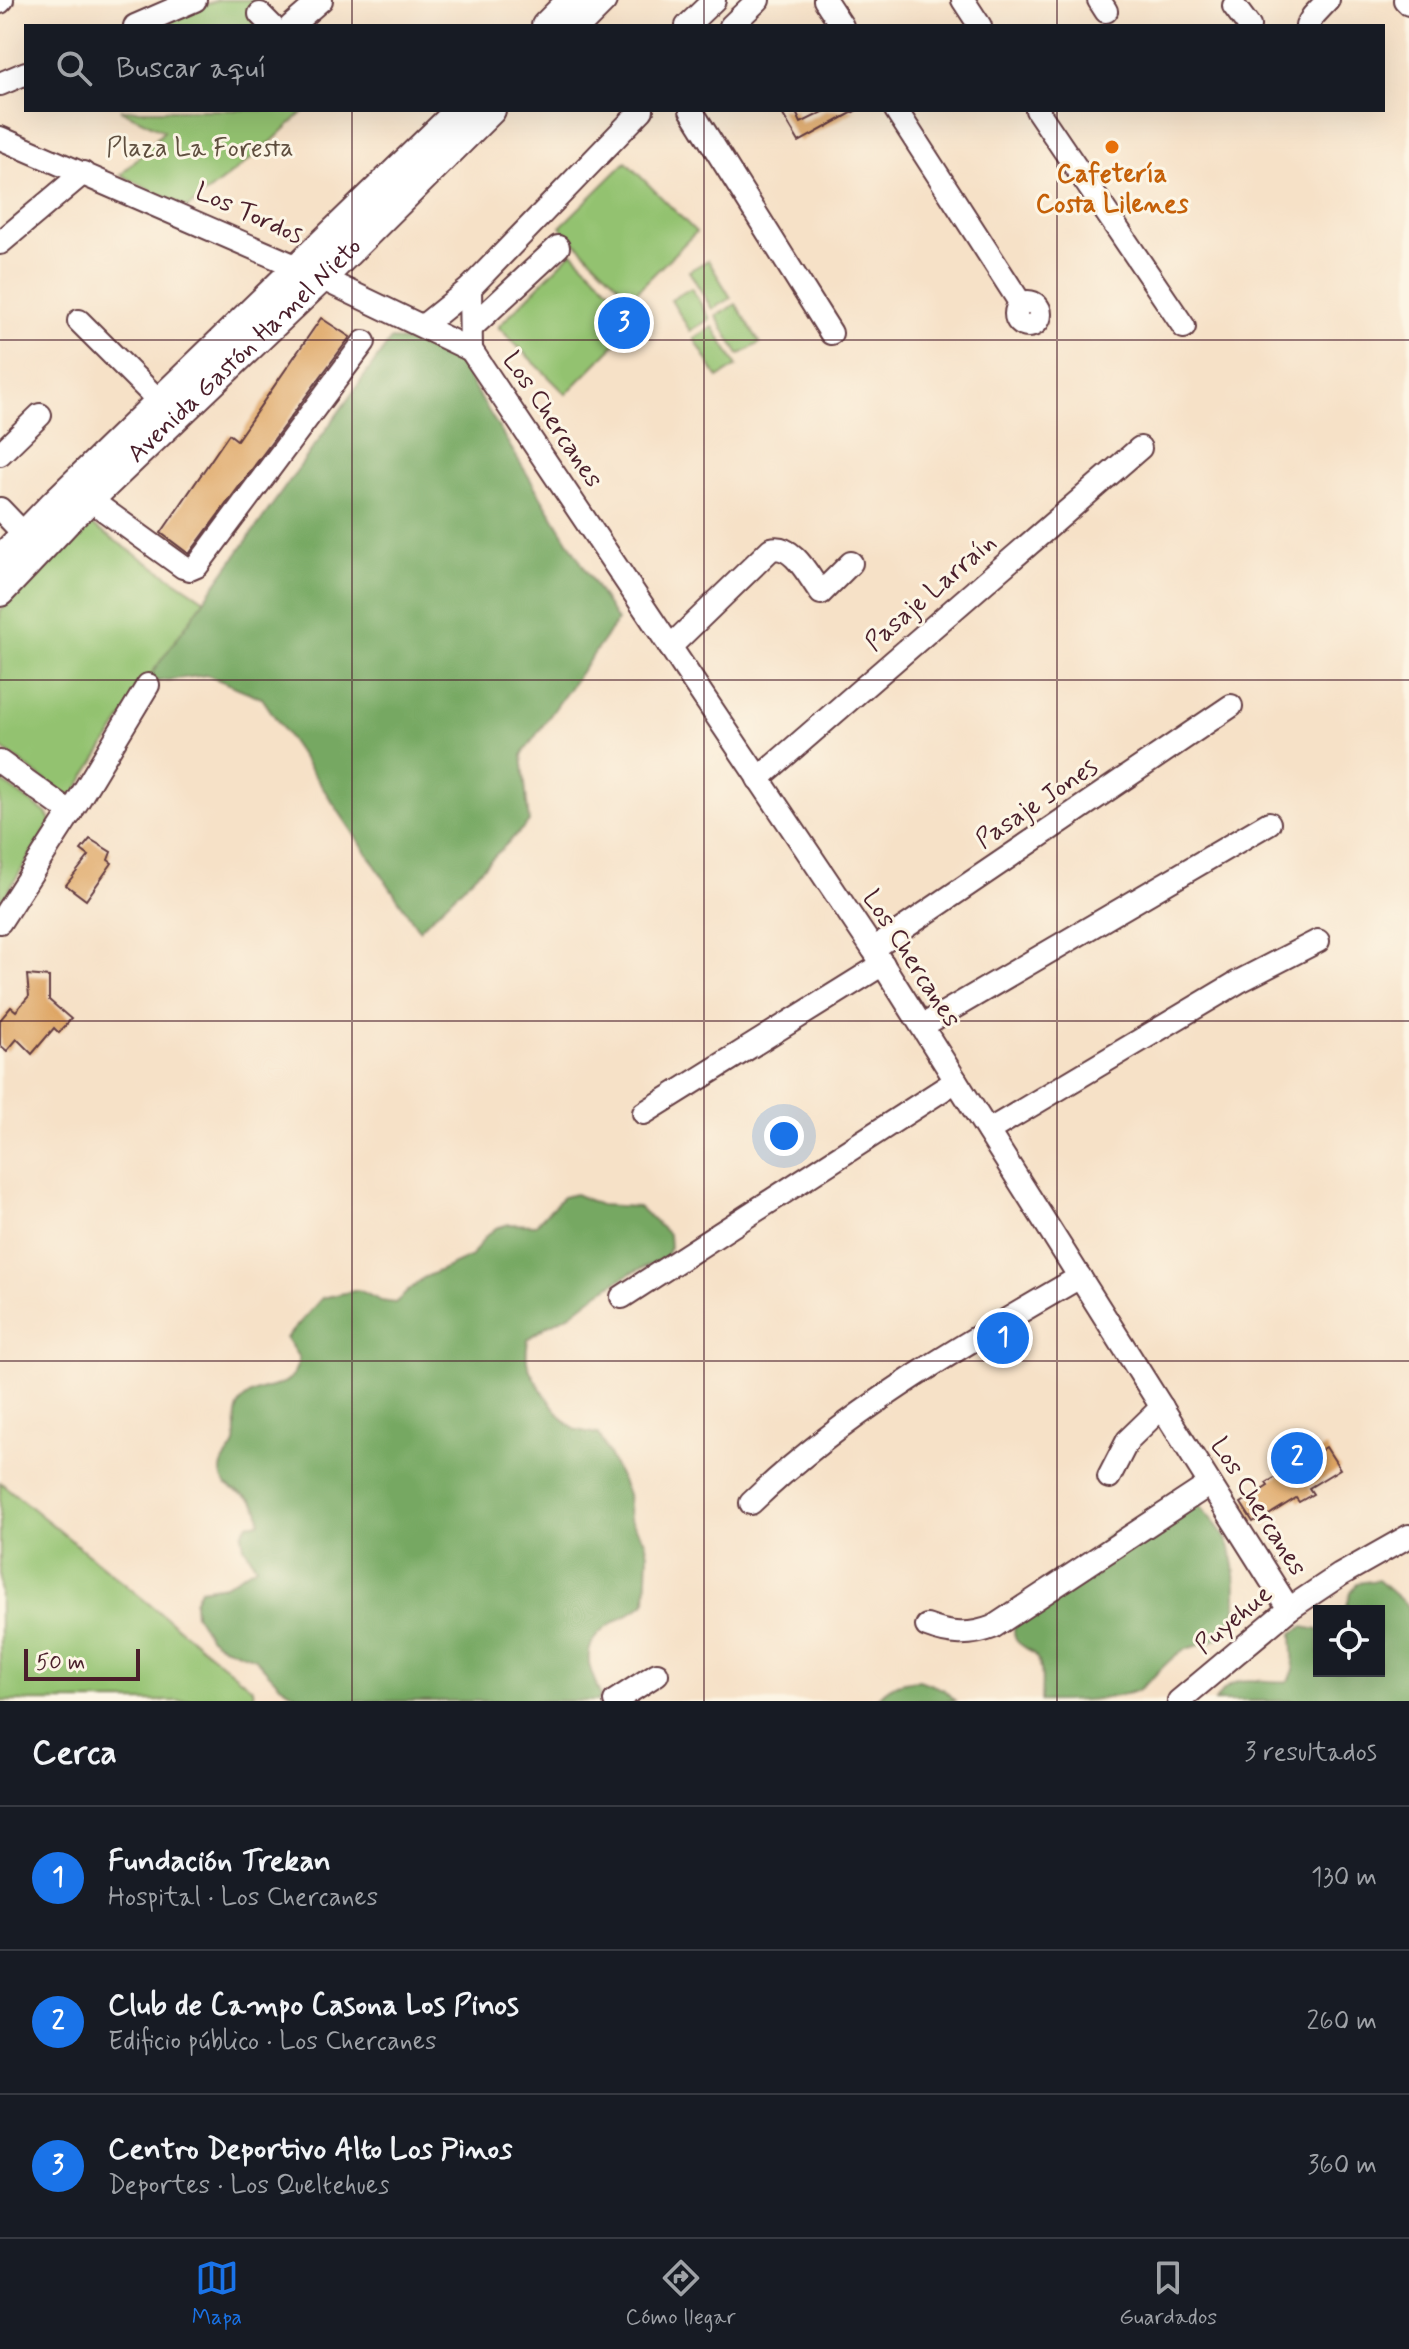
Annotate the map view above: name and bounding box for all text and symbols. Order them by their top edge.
search box [24,24,1385,112]
icon: search [52,46,96,90]
text: Buscar aquí [116,49,267,88]
park label: Plaza La Foresta [106,132,294,166]
marker: Cafetería Costa Lilenes [1103,138,1121,156]
place label: Cafetería Costa Lilenes [1036,158,1189,222]
street label: Los Tordos [190,175,308,253]
street label: Avenida Gastón Hamel Nieto [120,230,370,471]
pin: 3 [598,293,650,353]
street label: Los Chercanes [494,345,610,495]
street label: Pasaje Larraín [858,527,1004,659]
street label: Pasaje Jones [969,751,1105,857]
street label: Los Chercanes [854,884,968,1034]
your location [764,1116,804,1156]
pin: 1 [977,1308,1029,1368]
pin: 2 [1271,1428,1323,1488]
street label: Los Chercanes [1202,1431,1314,1583]
street label: Puyehue [1188,1578,1280,1662]
map controls [1313,1605,1385,1677]
button: locate [1313,1605,1385,1677]
scale bar [24,1645,140,1681]
text: 50 m [36,1649,85,1677]
text: Cerca [32,1731,117,1776]
text: 3 resultados [1245,1736,1377,1770]
text: Fundación Trekan [108,1842,331,1881]
text: 1 [52,1861,64,1895]
text: 130 m [1311,1861,1377,1895]
text: Hospital · Los Chercanes [108,1881,378,1915]
text: Club de Campo Casona Los Pinos [108,1986,519,2025]
text: 2 [52,2005,64,2039]
text: 260 m [1307,2005,1377,2039]
text: Edificio público · Los Chercanes [108,2025,437,2059]
text: Centro Deportivo Alto Los Pinos [108,2130,512,2169]
text: 3 [52,2149,64,2183]
text: 360 m [1308,2149,1377,2183]
text: Deportes · Los Queltehues [108,2169,390,2203]
tab: Mapa [192,2256,242,2332]
tab: Cómo llegar [626,2256,736,2332]
tab: Guardados [1119,2256,1217,2332]

